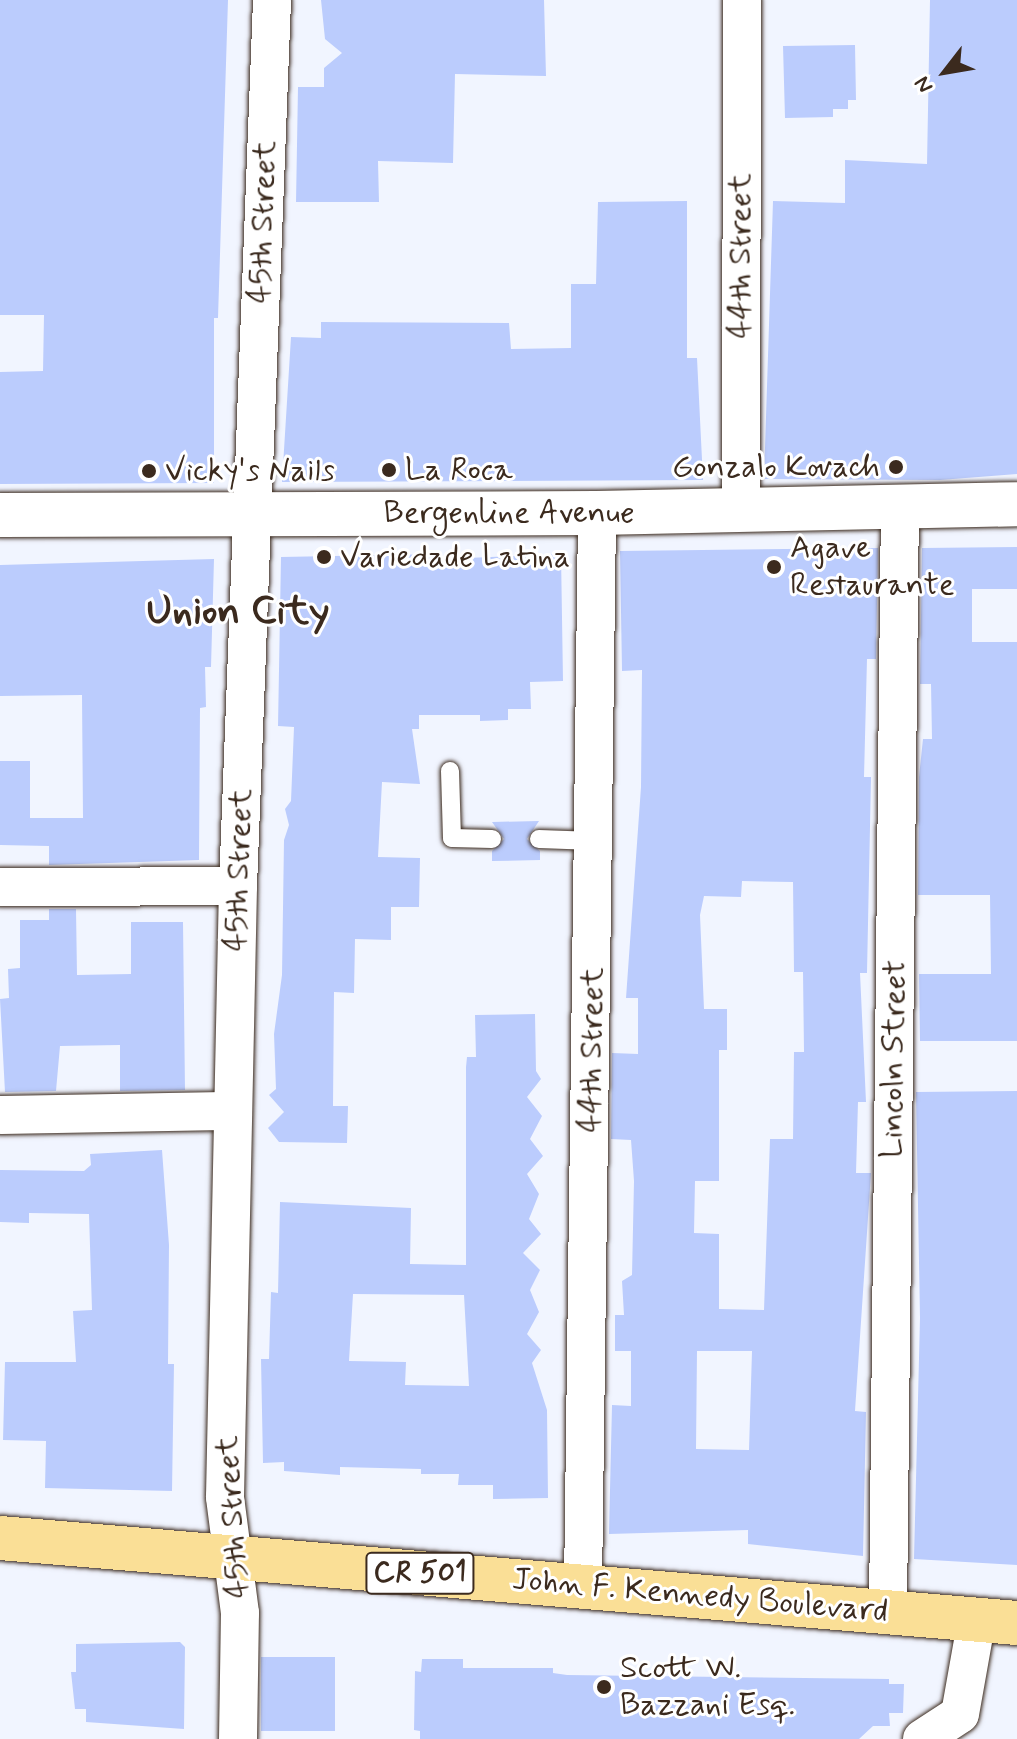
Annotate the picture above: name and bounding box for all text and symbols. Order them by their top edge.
north arrow [905,32,985,112]
text: N [909,71,940,98]
street label: 45th Street [241,140,285,304]
street label: 44th Street [722,173,760,339]
place label: Gonzalo Kovach [671,448,880,486]
place label: La Roca [405,451,512,489]
place label: Vicky's Nails [165,452,334,490]
marker: Gonzalo Kovach [887,458,905,476]
marker: La Roca [380,461,398,479]
marker: Vicky's Nails [140,462,158,480]
street label: Bergenline Avenue [381,494,637,532]
place label: Agave Restaurante [790,530,955,605]
place label: Variedade Latina [340,538,570,576]
marker: Variedade Latina [315,548,333,566]
marker: Agave Restaurante [765,558,783,576]
district label: Union City [150,588,326,636]
street label: 45th Street [217,788,261,952]
street label: Lincoln Street [873,960,915,1158]
street label: 44th Street [571,967,613,1133]
street label: 45th Street [208,1434,258,1600]
road number: CR 501 [364,1547,476,1599]
street label: John F. Kennedy Boulevard [512,1561,888,1631]
place label: Scott W. Bazzani Esq. [620,1650,795,1725]
marker: Scott W. Bazzani Esq. [595,1678,613,1696]

